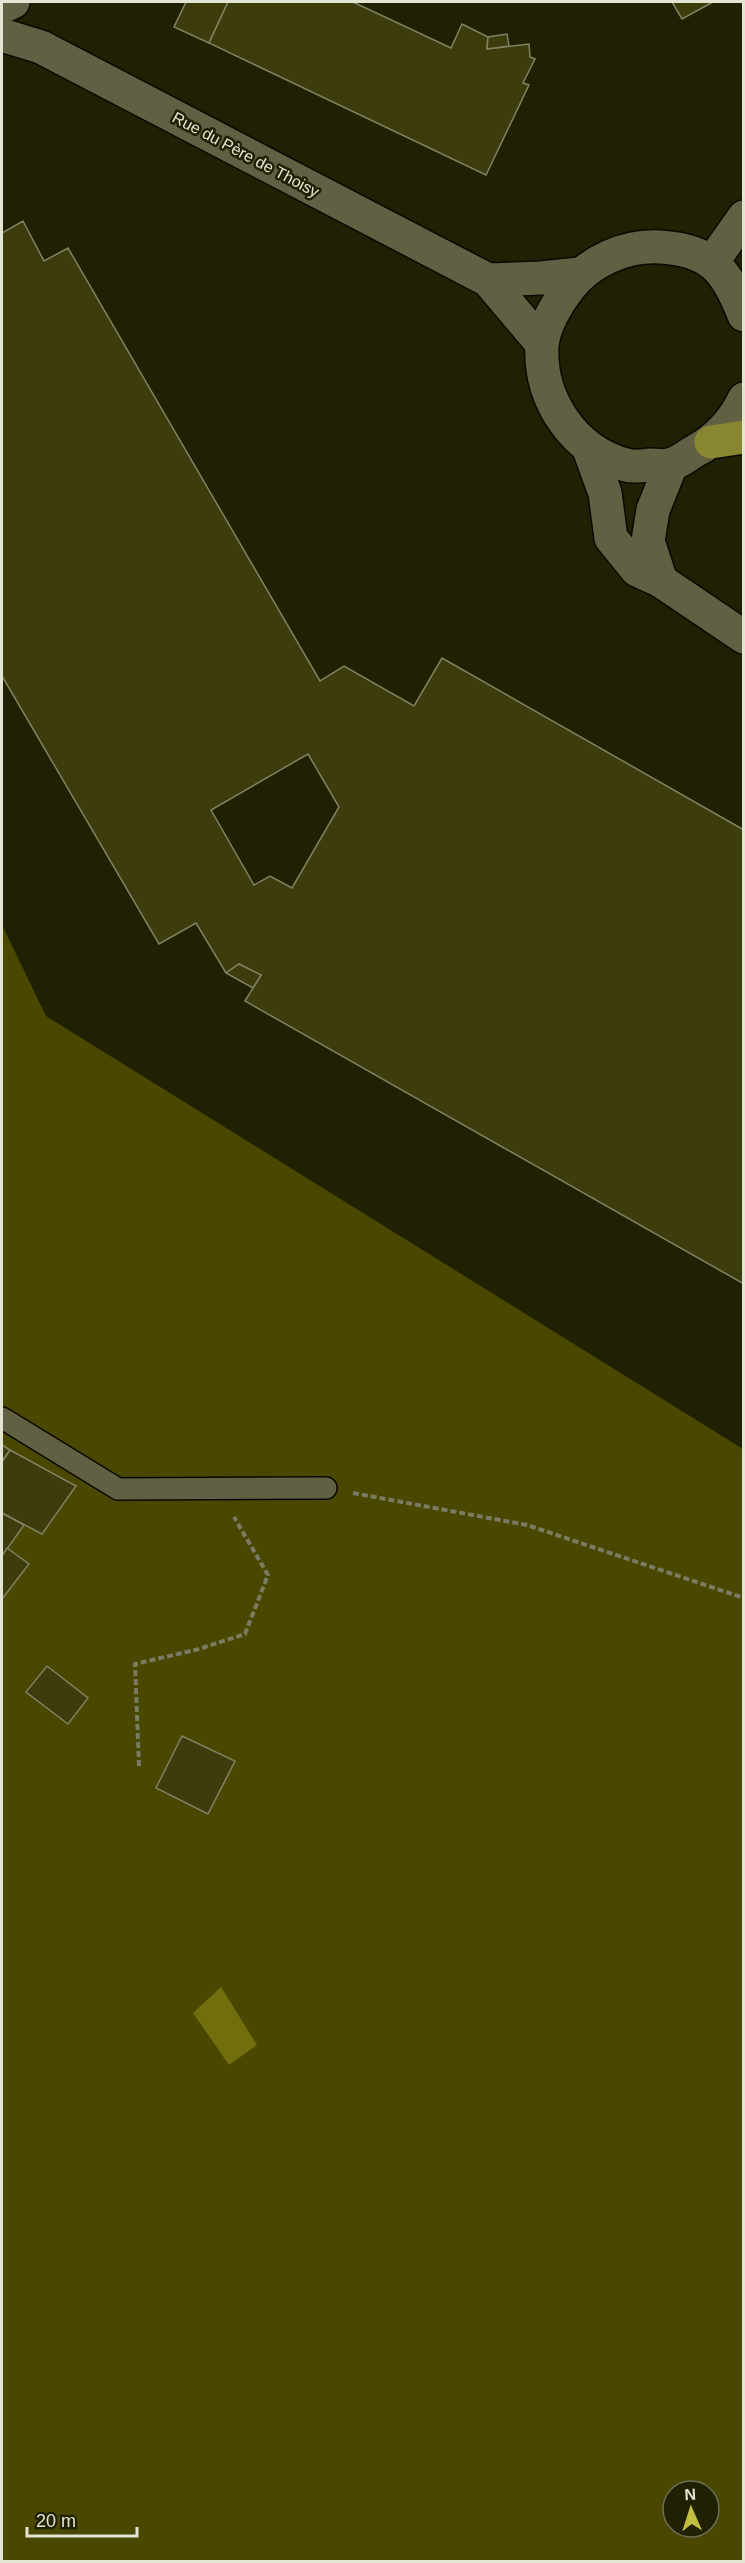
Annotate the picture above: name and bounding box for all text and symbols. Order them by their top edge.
street label: Rue du Père de Thoisy [170,109,322,200]
north arrow [661,2479,721,2539]
text: N [684,2486,696,2503]
scale bar [27,2500,136,2538]
text: 20 m [36,2511,76,2531]

